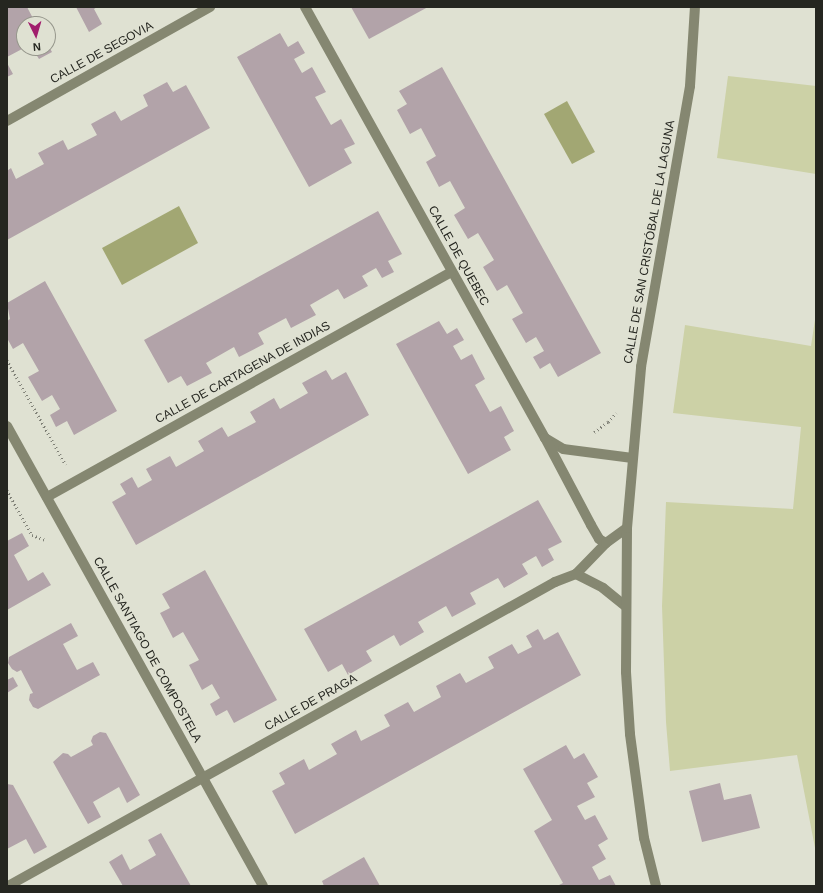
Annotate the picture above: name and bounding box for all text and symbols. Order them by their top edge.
north arrow [16,16,56,56]
street label: CALLE DE SEGOVIA [48,19,156,87]
text: N [32,41,41,53]
street label: CALLE DE SAN CRISTÓBAL DE LA LAGUNA [621,119,679,365]
street label: CALLE DE QUEBEC [425,204,491,308]
street label: CALLE DE CARTAGENA DE INDIAS [153,319,333,427]
street label: CALLE SANTIAGO DE COMPOSTELA [90,555,204,745]
street label: CALLE DE PRAGA [262,672,360,734]

